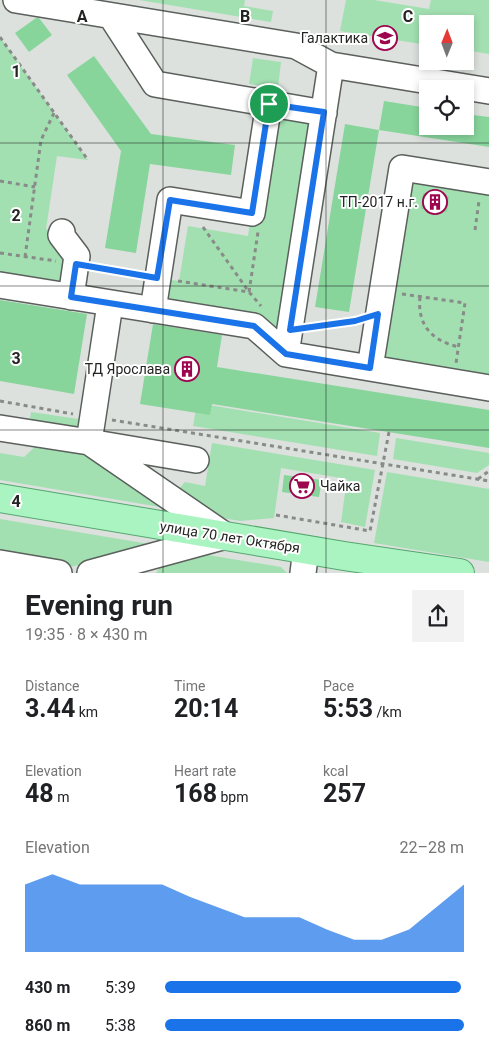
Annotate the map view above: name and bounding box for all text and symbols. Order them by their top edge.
text: A [77,7,88,26]
text: B [240,7,250,26]
text: C [403,7,413,26]
north arrow [419,15,474,70]
map controls [419,15,474,135]
school or university icon: Галактика [372,25,398,51]
place label: Галактика [301,30,368,46]
text: 1 [11,62,21,81]
button: locate [419,80,474,135]
pin [248,83,290,125]
icon: arrive [255,90,283,118]
building icon: ТП-2017 н.г. [422,189,448,215]
place label: ТП-2017 н.г. [340,194,418,210]
text: 2 [11,206,21,225]
text: 3 [11,349,21,368]
building icon: ТД Ярослава [174,356,200,382]
place label: ТД Ярослава [85,361,170,377]
supermarket icon: Чайка [289,473,315,499]
place label: Чайка [320,478,360,494]
text: 4 [11,492,21,511]
street label: улица 70 лет Октября [159,518,301,556]
text: Evening run [25,589,173,622]
button: share [412,590,464,642]
text: 19:35 · 8 × 430 m [25,625,147,644]
text: Distance [25,678,80,694]
text: Time [174,678,205,694]
text: Pace [323,678,354,694]
text: 3.44 [25,694,75,723]
text: 20:14 [174,694,238,723]
text: 5:53 [323,694,373,723]
text: km [75,704,98,720]
text: /km [373,704,402,720]
text: Elevation [25,763,82,779]
text: Heart rate [174,763,236,779]
text: kcal [323,763,348,779]
text: 48 [25,779,54,808]
text: 168 [174,779,217,808]
text: 257 [323,779,366,808]
text: m [54,789,69,805]
text: bpm [217,789,249,805]
text: Elevation [25,838,90,857]
text: 22–28 m [400,838,464,857]
text: 430 m [25,978,70,997]
text: 5:39 [105,978,136,997]
text: 860 m [25,1016,70,1035]
text: 5:38 [105,1016,136,1035]

